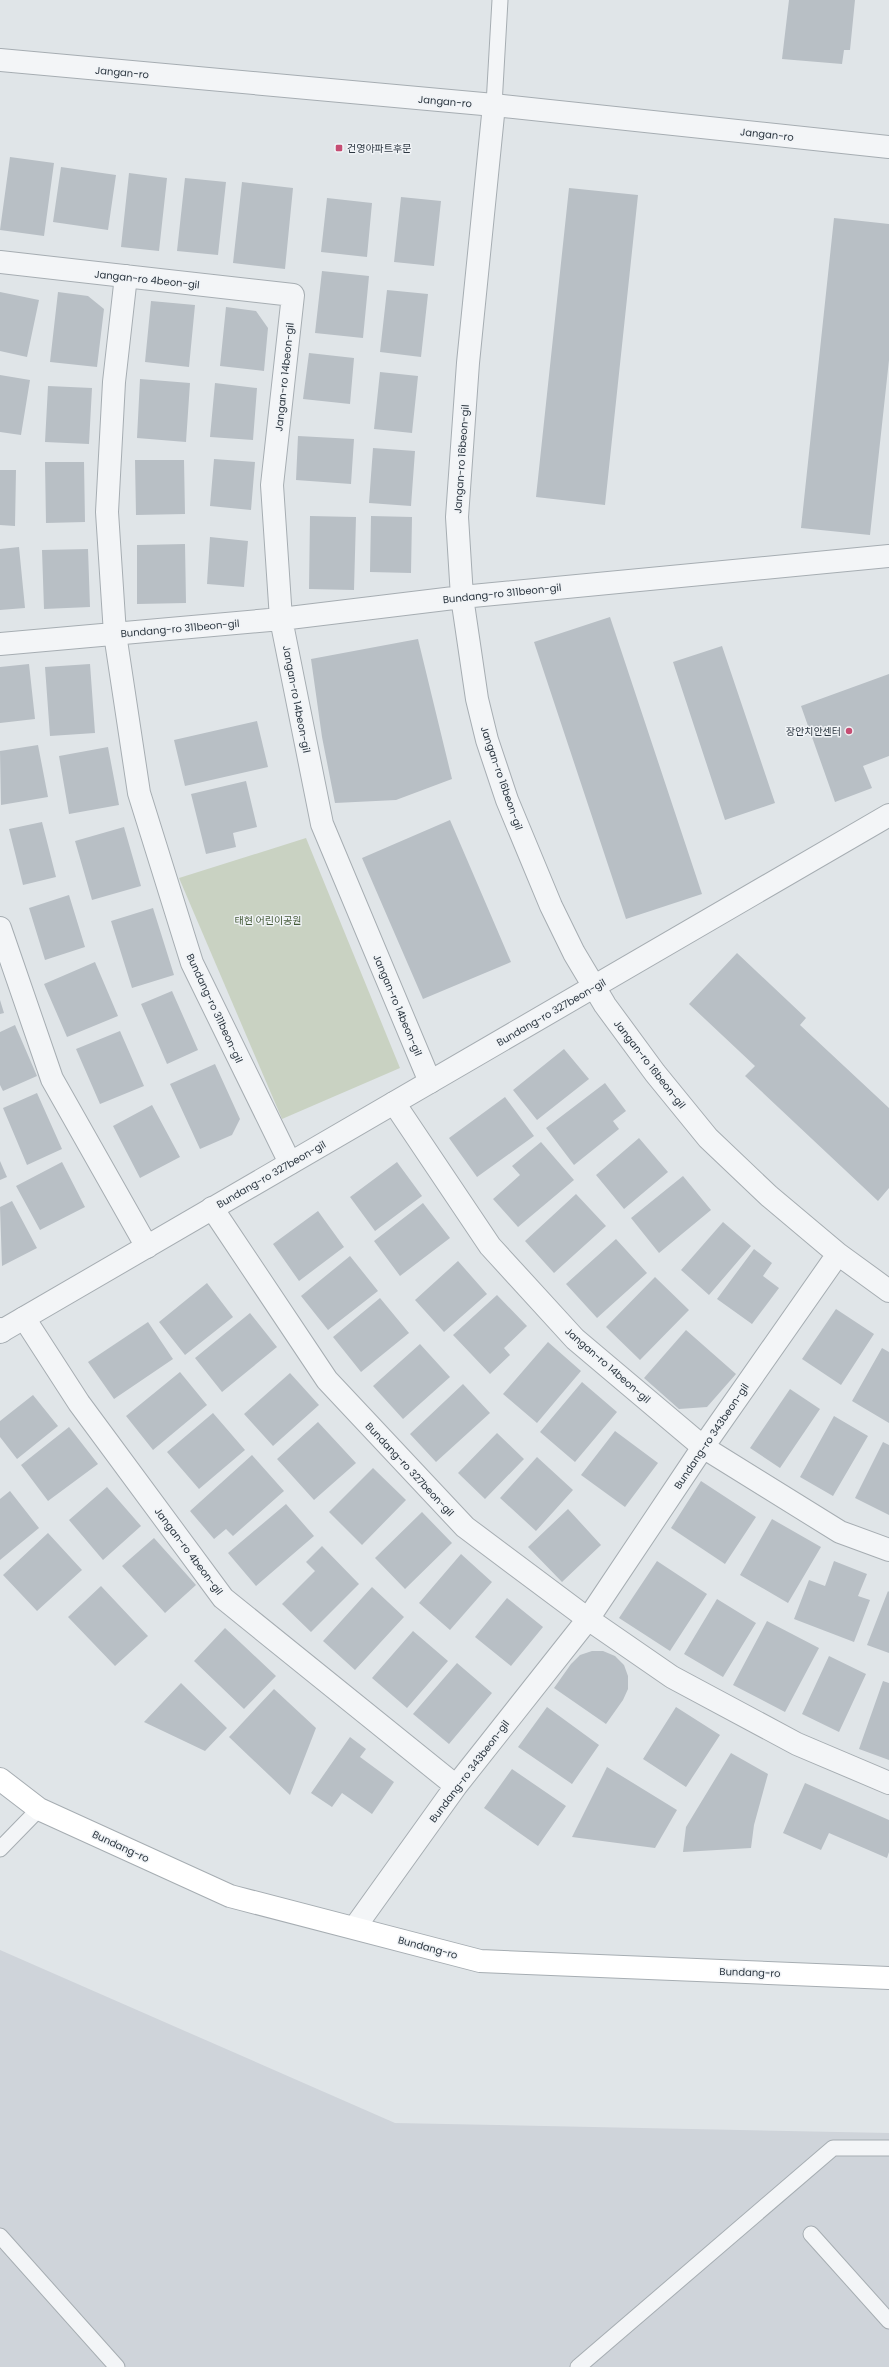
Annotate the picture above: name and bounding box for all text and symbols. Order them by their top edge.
street label: Jangan-ro [94,63,150,82]
street label: Jangan-ro [417,92,473,111]
street label: Jangan-ro [739,124,795,145]
place label: 건영아파트후문 [347,141,411,156]
marker: 건영아파트후문 [334,143,344,153]
street label: Jangan-ro 4beon-gil [93,267,200,292]
street label: Jangan-ro 14beon-gil [271,322,298,432]
street label: Jangan-ro 16beon-gil [450,404,473,514]
street label: Bundang-ro 311beon-gil [442,580,562,607]
street label: Bundang-ro 311beon-gil [120,616,240,641]
street label: Jangan-ro 14beon-gil [279,644,314,754]
street label: Jangan-ro 16beon-gil [477,724,526,832]
place label: 장안치안센터 [786,724,841,739]
marker: 장안치안센터 [844,726,854,736]
park label: 태현 어린이공원 [234,913,302,928]
street label: Bundang-ro 311beon-gil [183,951,247,1065]
street label: Jangan-ro 14beon-gil [369,952,426,1058]
street label: Bundang-ro 327beon-gil [494,975,609,1050]
street label: Jangan-ro 16beon-gil [610,1017,689,1112]
street label: Bundang-ro 327beon-gil [214,1137,329,1212]
street label: Jangan-ro 14beon-gil [562,1324,654,1407]
street label: Bundang-ro 343beon-gil [670,1380,753,1492]
street label: Bundang-ro 327beon-gil [362,1419,457,1520]
street label: Jangan-ro 4beon-gil [151,1504,226,1598]
street label: Bundang-ro 343beon-gil [426,1717,513,1826]
street label: Bundang-ro [90,1827,152,1866]
street label: Bundang-ro [396,1932,459,1963]
street label: Bundang-ro [719,1964,781,1981]

